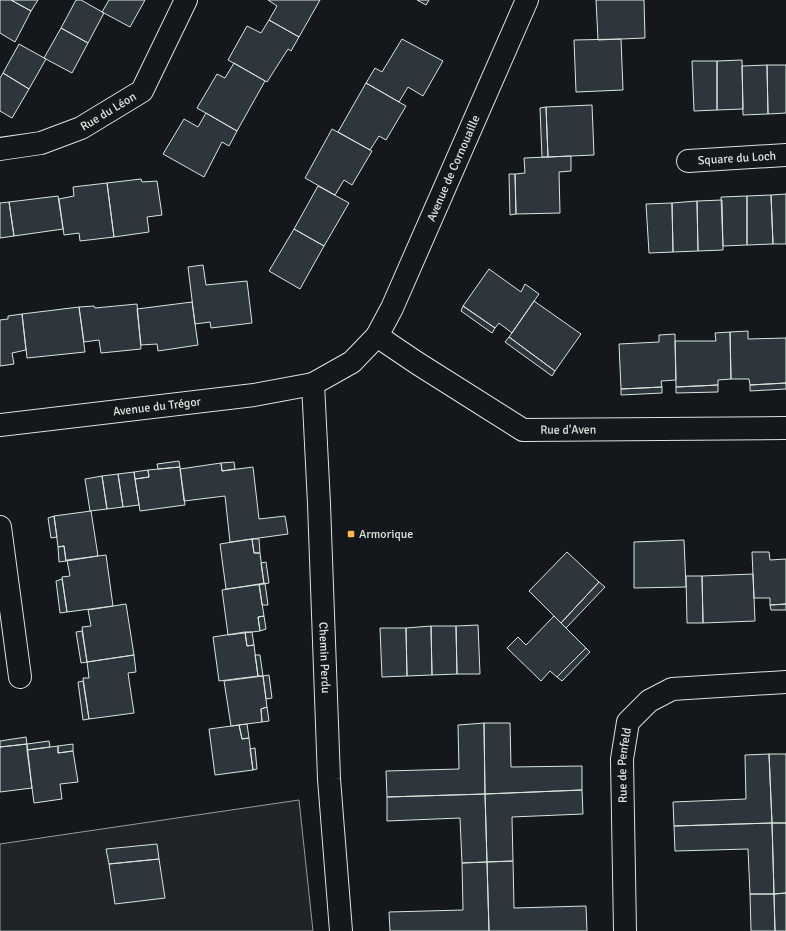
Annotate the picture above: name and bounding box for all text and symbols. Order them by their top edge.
street label: Rue du Léon [78,89,139,135]
street label: Avenue de Cornouaille [424,113,484,224]
street label: Square du Loch [697,149,777,168]
street label: Avenue du Trégor [112,394,202,420]
street label: Rue d'Aven [540,422,596,438]
place label: Armorique [359,527,413,542]
marker: Armorique [346,529,356,539]
street label: Chemin Perdu [315,622,333,694]
street label: Rue de Penfeld [615,726,635,803]

